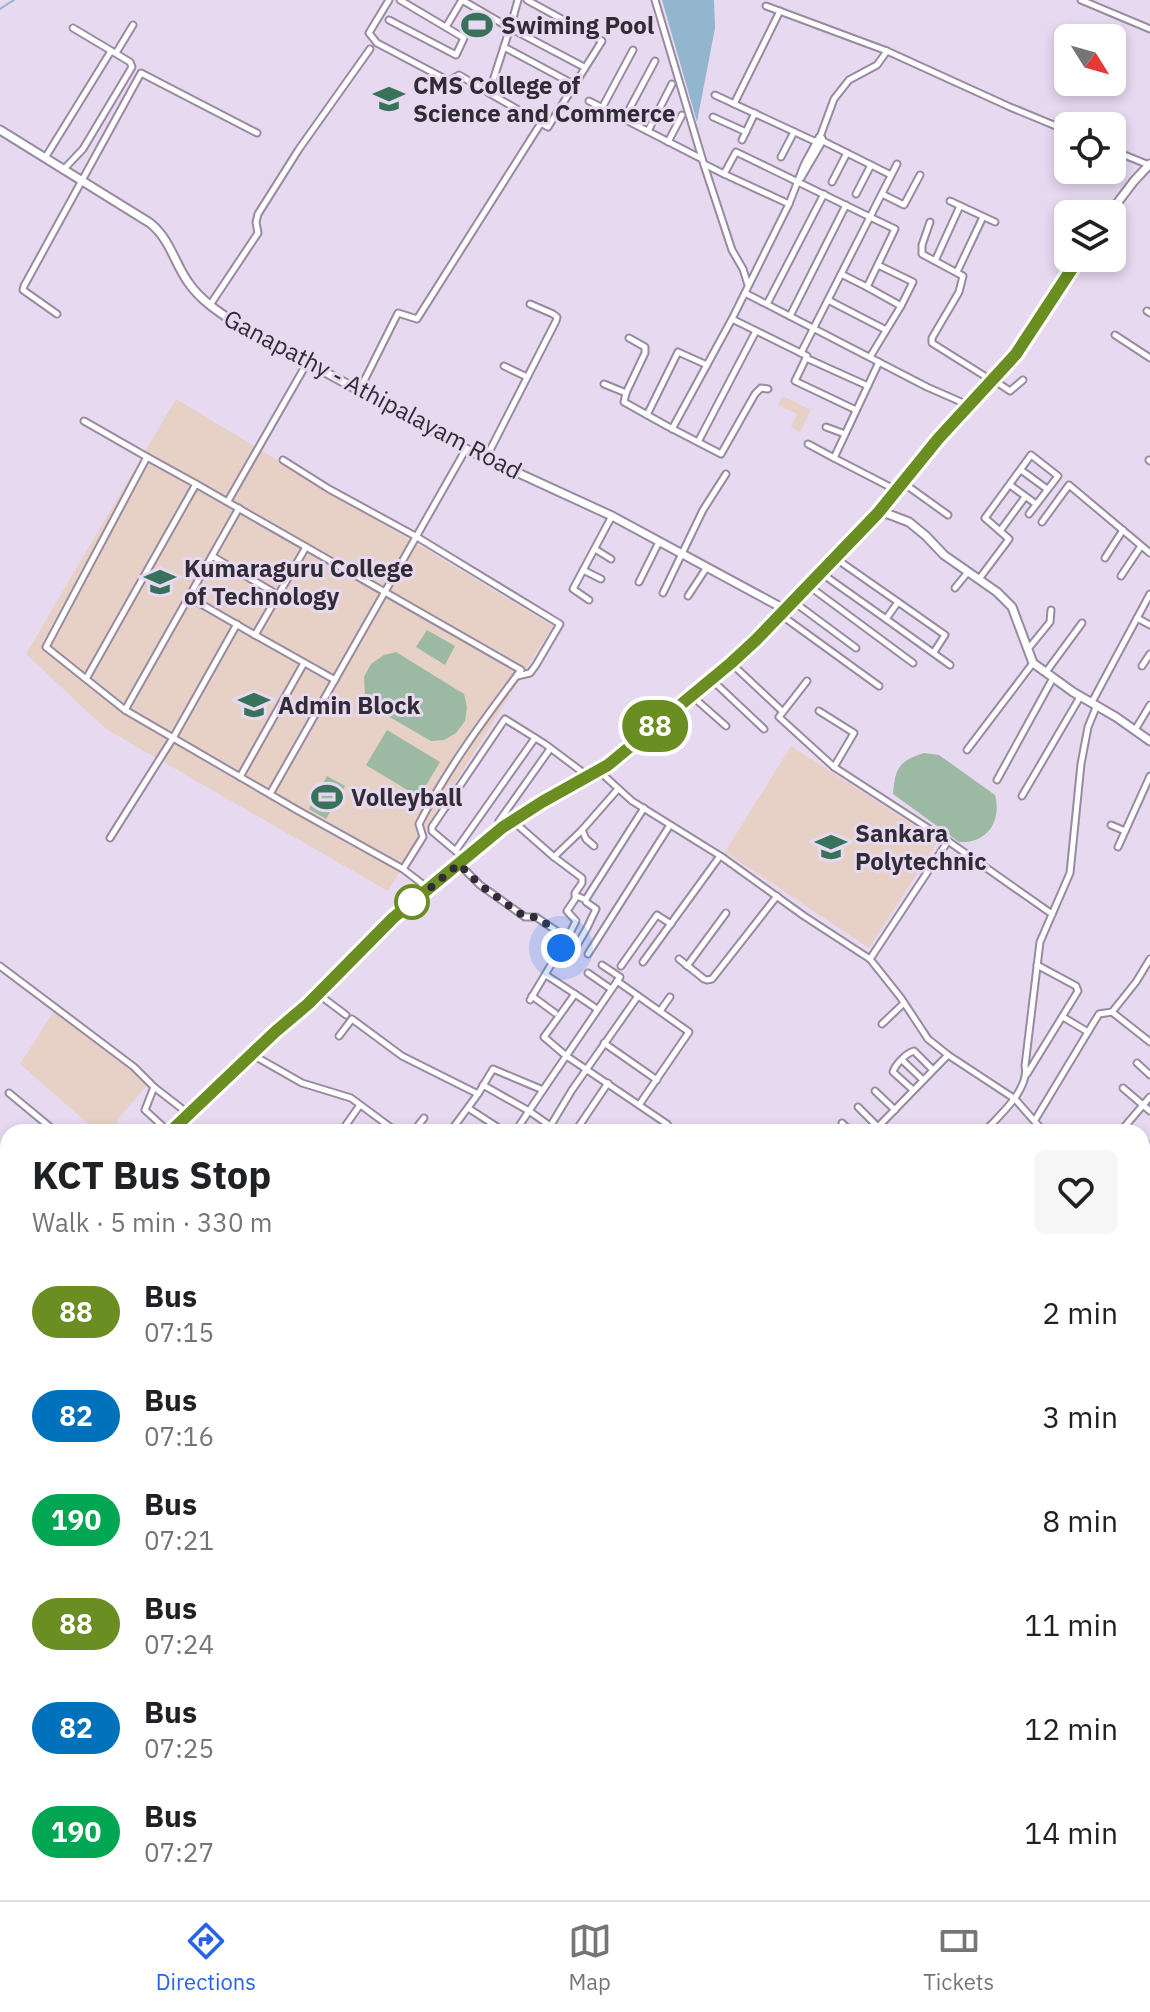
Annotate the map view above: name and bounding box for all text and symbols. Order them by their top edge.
sports icon: Swiming Pool [460,8,494,42]
place label: Swiming Pool [501,9,654,41]
north arrow [1054,24,1126,96]
map controls [1054,24,1126,272]
place label: CMS College of Science and Commerce [413,69,676,129]
school or university icon: CMS College of Science and Commerce [372,82,406,116]
button: locate [1054,112,1126,184]
button: layers [1054,200,1126,272]
street label: Ganapathy - Athipalayam Road [218,302,528,486]
place label: Kumaraguru College of Technology [184,552,413,612]
school or university icon: Kumaraguru College of Technology [143,565,177,599]
school or university icon: Admin Block [237,688,271,722]
place label: Admin Block [278,689,421,721]
line badge: 88 [619,700,691,752]
text: 88 [638,707,672,744]
sports icon: Volleyball [310,780,344,814]
place label: Volleyball [351,781,462,813]
place label: Sankara Polytechnic [855,817,987,877]
school or university icon: Sankara Polytechnic [814,830,848,864]
unlabelled marker [395,885,429,919]
your location [541,928,581,968]
text: KCT Bus Stop [32,1150,271,1199]
button: heart [1034,1150,1118,1234]
text: Walk · 5 min · 330 m [32,1205,272,1239]
text: Bus [144,1276,197,1315]
text: 88 [59,1293,93,1330]
text: 2 min [1042,1293,1118,1332]
text: 07:15 [144,1315,214,1349]
text: Bus [144,1380,197,1419]
text: 82 [59,1397,93,1434]
text: 3 min [1042,1397,1118,1436]
text: 07:16 [144,1419,214,1453]
text: Bus [144,1484,197,1523]
text: 190 [51,1501,101,1538]
text: 8 min [1042,1501,1118,1540]
text: 07:21 [144,1523,214,1557]
text: Bus [144,1588,197,1627]
text: 88 [59,1605,93,1642]
text: 11 min [1024,1605,1118,1644]
text: 07:24 [144,1627,214,1661]
text: Bus [144,1692,197,1731]
text: 82 [59,1709,93,1746]
text: 12 min [1024,1709,1118,1748]
text: 07:25 [144,1731,214,1765]
text: Bus [144,1796,197,1835]
text: 190 [51,1813,101,1850]
text: 14 min [1024,1813,1118,1852]
text: 07:27 [144,1835,214,1869]
tab: Directions [156,1919,256,1996]
tab: Map [568,1919,612,1996]
tab: Tickets [923,1919,994,1996]

